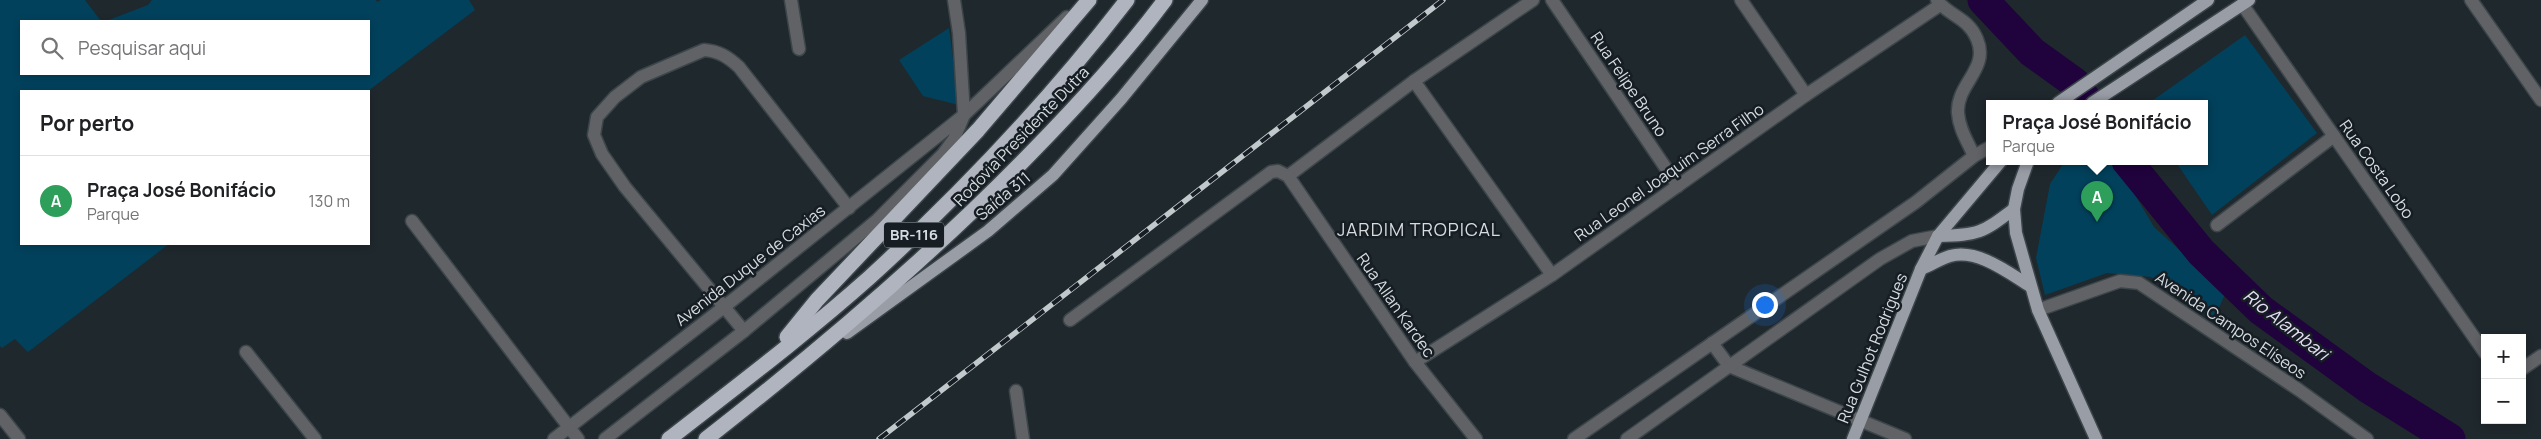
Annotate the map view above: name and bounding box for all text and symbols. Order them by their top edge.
search box [20,20,370,75]
street label: Rua Felipe Bruno [1586,27,1672,141]
icon: search [38,34,66,62]
text: Pesquisar aqui [78,35,206,61]
street label: Rodovia Presidente Dutra [948,61,1094,211]
street label: Rua Leonel Joaquim Serra Filho [1570,98,1768,246]
popup [1986,100,2208,165]
text: Por perto [40,109,134,137]
text: Praça José Bonifácio [2003,109,2192,135]
street label: Rua Costa Lobo [2335,115,2419,223]
text: Parque [2003,135,2055,157]
street label: Saída 311 [971,167,1035,225]
text: Praça José Bonifácio [87,177,276,203]
pin: A [2081,181,2113,222]
text: A [51,190,61,212]
text: 130 m [308,190,350,212]
street label: Avenida Duque de Caxias [670,199,830,331]
text: Parque [87,203,139,225]
district label: JARDIM TROPICAL [1337,217,1501,241]
road number: BR-116 [884,222,944,248]
street label: Rua Allan Kardec [1352,248,1440,362]
street label: Avenida Campos Elíseos [2151,266,2311,384]
street label: Rua Gulhot Rodrigues [1832,270,1912,426]
water label: Rio Alambari [2239,283,2336,367]
your location [1752,292,1778,318]
map controls [2481,334,2526,424]
button: + [2481,334,2526,379]
button: − [2481,379,2526,424]

